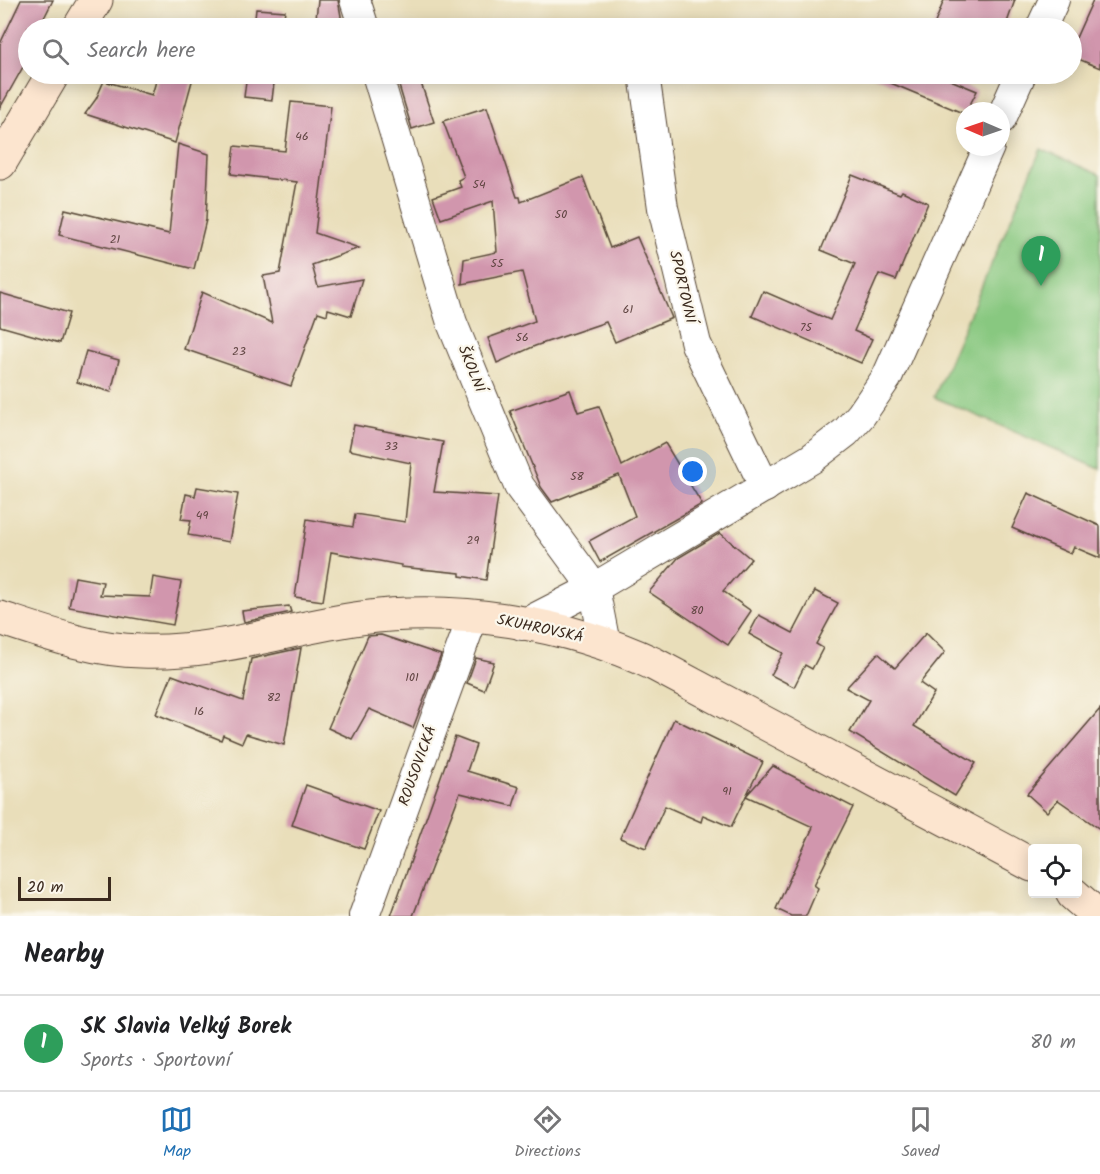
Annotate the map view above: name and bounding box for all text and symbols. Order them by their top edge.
search box [18,18,1082,84]
text: Search here [87,34,195,69]
icon: search [39,35,72,68]
north arrow [956,102,1010,156]
house number: 46 [295,127,309,146]
house number: 54 [472,175,486,194]
house number: 50 [555,205,567,224]
house number: 21 [110,230,121,249]
pin: 1 [1022,236,1060,286]
street label: SPORTOVNÍ [662,248,703,328]
house number: 55 [491,254,505,273]
house number: 61 [623,300,633,319]
house number: 75 [800,318,814,337]
house number: 56 [515,328,529,347]
house number: 23 [232,342,246,361]
street label: ŠKOLNÍ [451,342,492,398]
house number: 33 [384,437,398,456]
your location [678,457,707,486]
house number: 58 [570,467,585,486]
house number: 49 [196,506,208,525]
house number: 29 [467,531,480,550]
house number: 80 [690,601,704,620]
street label: SKUHROVSKÁ [495,608,585,650]
house number: 101 [405,668,419,687]
house number: 82 [267,688,281,707]
house number: 16 [194,702,204,721]
street label: ROUSOVICKÁ [392,723,444,809]
house number: 91 [722,782,732,801]
map controls [1028,844,1082,898]
button: locate [1028,844,1082,898]
scale bar [18,874,111,902]
text: 20 m [27,875,63,900]
text: Nearby [24,934,104,976]
text: SK Slavia Velký Borek [81,1010,291,1045]
text: 1 [40,1027,47,1059]
text: 80 m [1030,1027,1076,1059]
text: Sports · Sportovní [81,1045,230,1077]
tab: Map [160,1103,193,1164]
tab: Directions [514,1103,581,1164]
tab: Saved [902,1103,940,1164]

